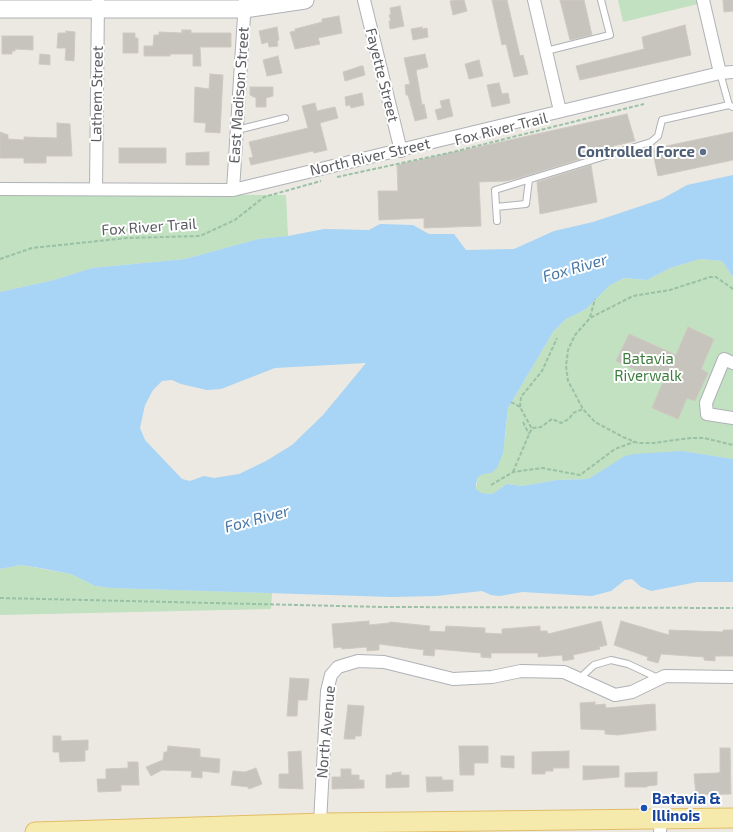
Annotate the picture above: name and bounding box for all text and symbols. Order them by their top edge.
street label: East Madison Street [225,26,253,164]
street label: Fayette Street [362,26,402,124]
street label: Lathem Street [87,46,107,142]
street label: Fox River Trail [453,109,549,149]
street label: North River Street [308,134,432,180]
place label: Controlled Force [577,143,695,161]
marker: Controlled Force [698,147,708,157]
street label: Fox River Trail [101,215,197,239]
water label: Fox River [540,250,610,286]
park label: Batavia Riverwalk [614,350,682,385]
water label: Fox River [222,501,292,537]
street label: North Avenue [313,685,339,779]
place label: Batavia & Illinois [652,790,721,825]
marker: Batavia & Illinois [639,803,649,813]

